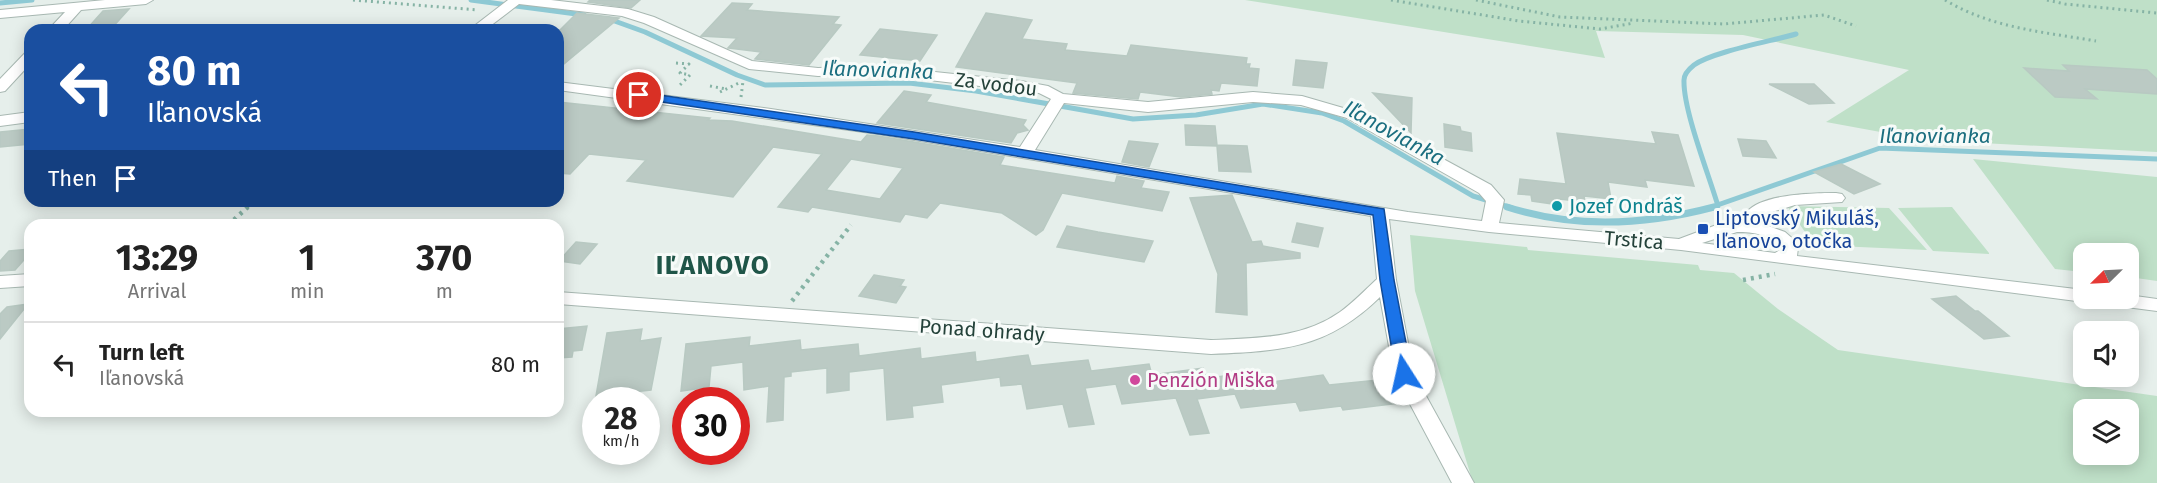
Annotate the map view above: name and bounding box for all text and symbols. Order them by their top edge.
text: 80 m [147,46,241,96]
icon: left [48,48,126,126]
water label: Iľanovianka [822,55,934,85]
street label: Za vodou [953,67,1039,101]
pin [613,69,664,120]
icon: arrive [622,78,655,111]
water label: Iľanovianka [1339,95,1449,171]
text: Iľanovská [147,97,262,129]
water label: Iľanovianka [1879,123,1991,149]
icon: arrive [109,162,142,195]
text: Then [48,165,97,192]
place label: Jozef Ondráš [1569,194,1683,218]
marker: Jozef Ondráš [1550,199,1564,213]
place label: Liptovský Mikuláš, Iľanovo, otočka [1715,206,1879,253]
marker: Liptovský Mikuláš, Iľanovo, otočka [1696,222,1710,236]
street label: Trstica [1603,225,1665,255]
text: 13:29 [116,236,198,280]
text: 1 [299,236,316,280]
text: 370 [416,236,472,280]
north arrow [2073,243,2139,309]
map controls [2073,243,2139,465]
district label: IĽANOVO [656,250,770,281]
text: Arrival [128,279,186,303]
text: min [290,279,324,303]
text: m [436,279,453,303]
street label: Ponad ohrady [918,314,1046,346]
button: sound [2073,321,2139,387]
text: Turn left [99,339,184,366]
position arrow [1372,342,1436,406]
icon: left [48,348,81,381]
text: 80 m [491,351,540,378]
text: Iľanovská [99,366,184,390]
place label: Penzión Miška [1147,368,1275,392]
marker: Penzión Miška [1128,373,1142,387]
speed limit sign: 30 [672,387,750,465]
button: layers [2073,399,2139,465]
text: 28 [605,401,637,437]
text: km/h [602,432,640,450]

